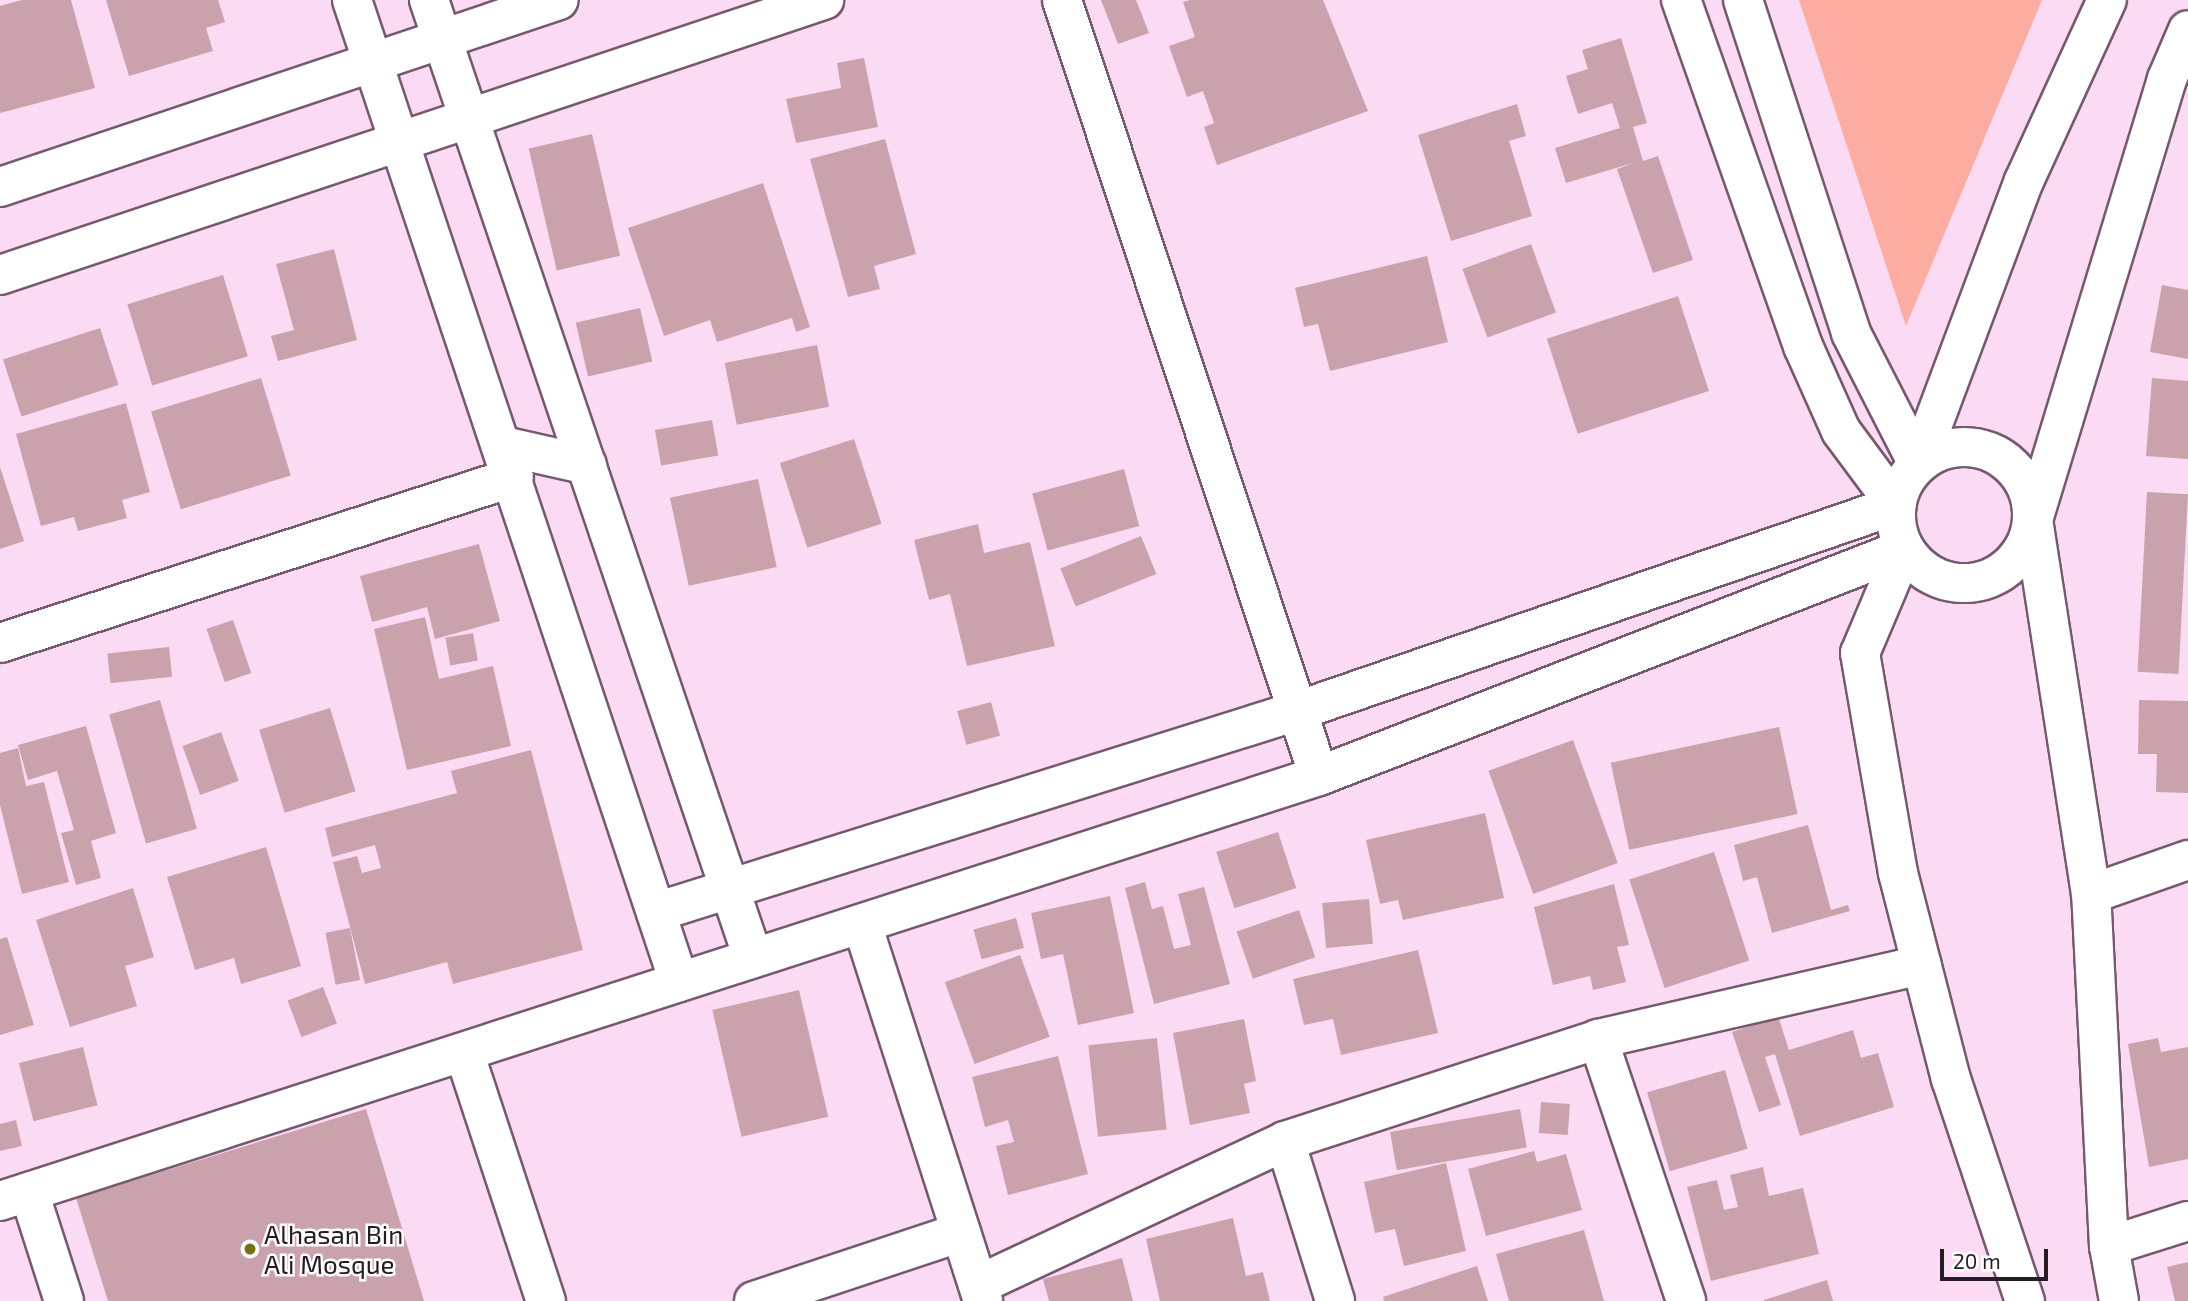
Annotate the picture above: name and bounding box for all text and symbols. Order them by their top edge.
place label: Alhasan Bin Ali Mosque [264,1218,403,1280]
scale bar [1943,1234,2052,1278]
marker: Alhasan Bin Ali Mosque [242,1241,258,1257]
text: 20 m [1953,1248,2001,1273]

